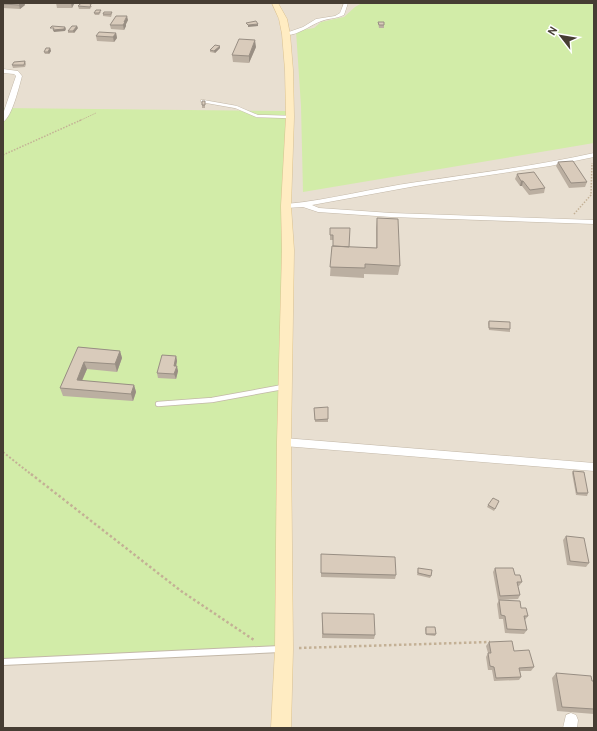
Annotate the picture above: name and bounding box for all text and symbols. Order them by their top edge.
north arrow [541,16,581,56]
text: N [544,24,560,38]

